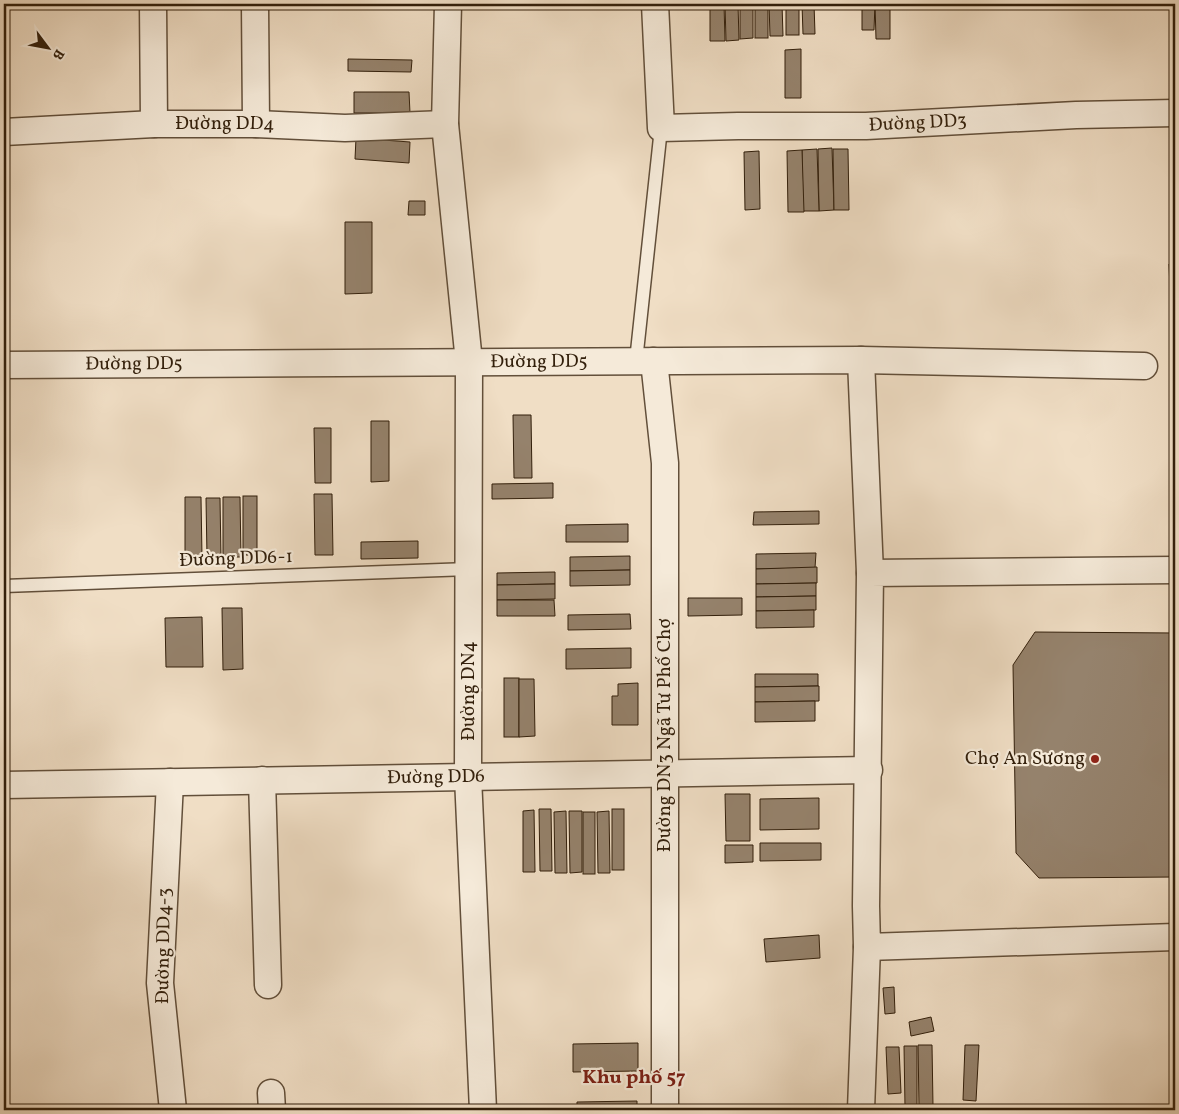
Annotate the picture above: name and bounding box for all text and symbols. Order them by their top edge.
north arrow [22,22,72,72]
text: B [47,45,68,63]
street label: Đường DD3 [868,108,967,139]
street label: Đường DD4 [175,111,275,138]
street label: Đường DD5 [490,349,588,375]
street label: Đường DD5 [85,351,183,378]
street label: Đường DD6-1 [179,544,293,574]
street label: Đường DN3 Ngã Tư Phố Chợ [652,618,678,852]
street label: Đường DN4 [456,641,482,741]
place label: Chợ An Sương [965,746,1085,772]
marker: Chợ An Sương [1089,753,1101,765]
street label: Đường DD6 [387,764,485,791]
street label: Đường DD4-3 [150,888,178,1004]
district label: Khu phố 57 [582,1064,686,1092]

